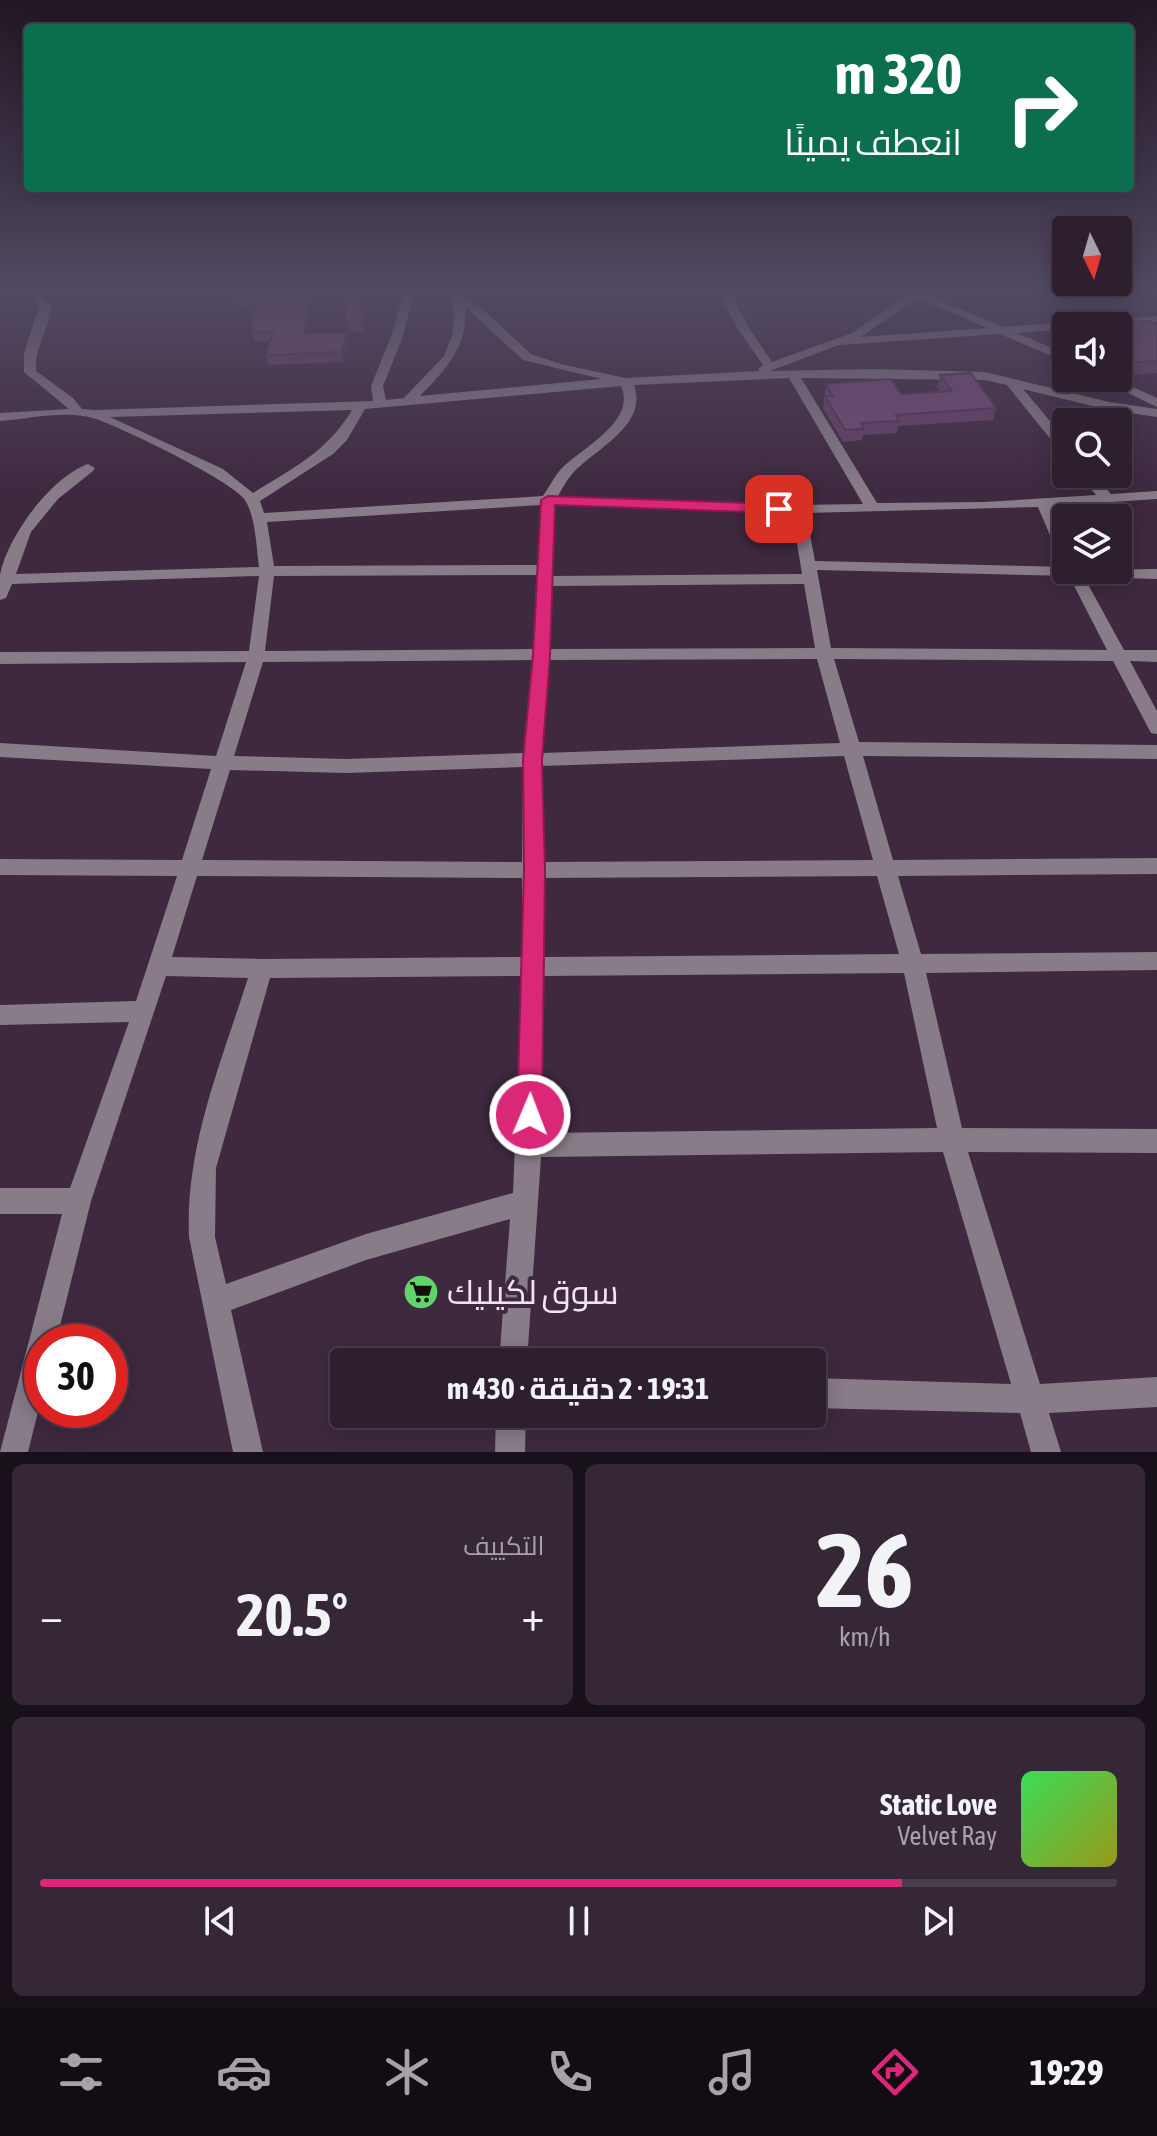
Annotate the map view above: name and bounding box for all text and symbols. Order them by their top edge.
text: 320 m [835,42,962,106]
icon: right [990,56,1094,160]
text: انعطف يمينًا [784,121,962,163]
north arrow [1052,216,1132,296]
map controls [1052,216,1132,584]
button: sound [1052,312,1132,392]
button: search [1052,408,1132,488]
pin [745,475,813,543]
icon: arrive [757,487,801,531]
button: layers [1052,504,1132,584]
position arrow [488,1073,572,1157]
place label: سوق لكيليك [447,1272,619,1313]
supermarket icon: سوق لكيليك [402,1273,440,1311]
speed limit sign: 30 [24,1324,128,1428]
text: 19:31 · 2 دقيقة · 430 m [447,1371,709,1405]
text: 26 [816,1510,914,1629]
text: التكييف [463,1531,545,1561]
text: 20.5° [236,1580,348,1649]
text: − [40,1590,63,1640]
text: + [522,1590,545,1640]
text: km/h [839,1622,891,1652]
text: Static Love [880,1787,997,1821]
text: Velvet Ray [897,1821,997,1851]
icon: previous [198,1899,242,1943]
icon: pause [557,1899,601,1943]
icon: next [916,1899,960,1943]
icon: filters [53,2044,109,2100]
icon: car [216,2044,272,2100]
icon: climate [379,2044,435,2100]
icon: phone [542,2044,598,2100]
icon: music [704,2044,760,2100]
icon: directions [867,2044,923,2100]
text: 19:29 [1030,2051,1104,2093]

